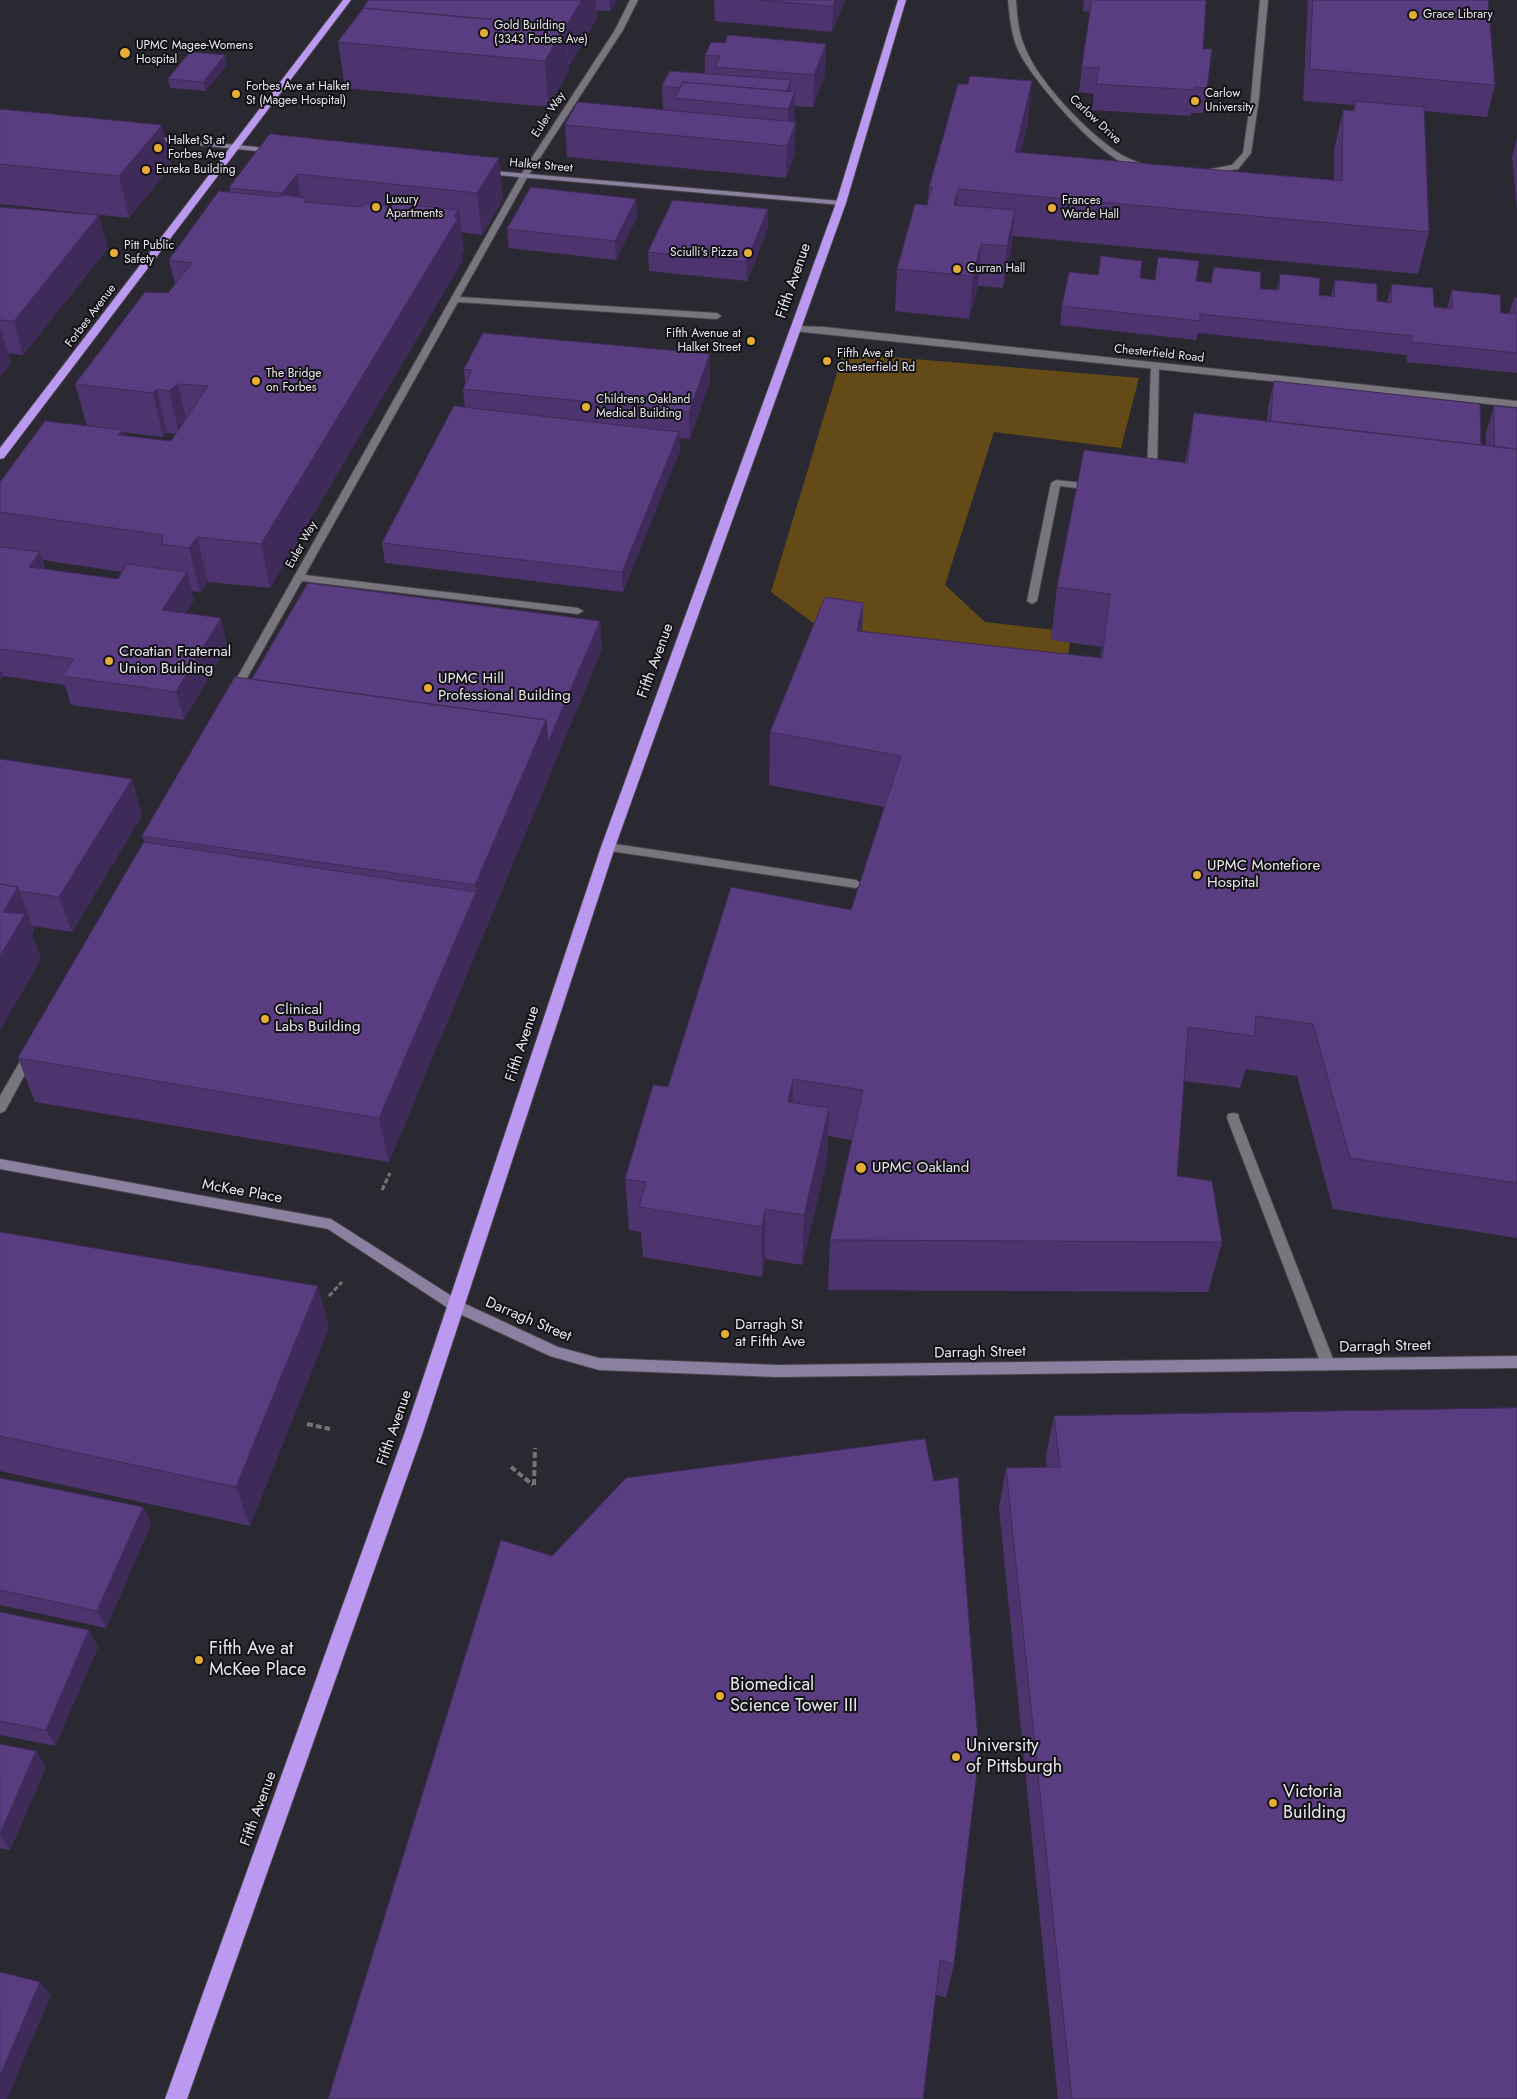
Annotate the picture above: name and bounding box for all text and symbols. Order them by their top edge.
place label: Grace Library [1423,8,1493,22]
marker: Grace Library [1407,9,1419,21]
place label: Gold Building (3343 Forbes Ave) [494,19,588,47]
marker: Gold Building (3343 Forbes Ave) [478,27,490,39]
place label: UPMC Magee-Womens Hospital [136,39,253,67]
marker: UPMC Magee-Womens Hospital [118,46,132,60]
place label: Forbes Ave at Halket St (Magee Hospital) [246,80,349,108]
place label: Carlow University [1205,87,1253,115]
marker: Forbes Ave at Halket St (Magee Hospital) [230,88,242,100]
street label: Euler Way [529,90,569,140]
street label: Carlow Drive [1066,92,1124,148]
marker: Carlow University [1189,95,1201,107]
place label: Halket St at Forbes Ave [168,134,225,162]
marker: Halket St at Forbes Ave [152,142,164,154]
street label: Halket Street [509,156,573,176]
place label: Eureka Building [156,163,236,177]
marker: Eureka Building [140,164,152,176]
place label: Luxury Apartments [386,193,443,221]
place label: Frances Warde Hall [1062,194,1119,222]
marker: Luxury Apartments [370,201,382,213]
marker: Frances Warde Hall [1046,202,1058,214]
place label: Pitt Public Safety [124,239,174,267]
street label: Fifth Avenue [773,241,815,321]
place label: Sciulli's Pizza [670,246,738,260]
marker: Pitt Public Safety [108,247,120,259]
marker: Sciulli's Pizza [742,247,754,259]
place label: Curran Hall [967,262,1025,276]
marker: Curran Hall [951,263,963,275]
street label: Forbes Avenue [63,282,119,350]
place label: Fifth Avenue at Halket Street [666,327,741,355]
marker: Fifth Avenue at Halket Street [745,335,757,347]
street label: Chesterfield Road [1113,342,1205,366]
place label: Fifth Ave at Chesterfield Rd [837,347,915,375]
marker: Fifth Ave at Chesterfield Rd [821,355,833,367]
place label: The Bridge on Forbes [266,367,321,395]
marker: The Bridge on Forbes [250,375,262,387]
place label: Childrens Oakland Medical Building [596,393,690,421]
marker: Childrens Oakland Medical Building [580,401,592,413]
street label: Euler Way [283,519,321,571]
street label: Fifth Avenue [634,621,678,701]
place label: Croatian Fraternal Union Building [119,643,231,678]
marker: Croatian Fraternal Union Building [103,655,115,667]
place label: UPMC Hill Professional Building [438,670,571,705]
marker: UPMC Hill Professional Building [422,682,434,694]
place label: UPMC Montefiore Hospital [1207,857,1320,892]
marker: UPMC Montefiore Hospital [1191,869,1203,881]
place label: Clinical Labs Building [275,1001,361,1036]
street label: Fifth Avenue [502,1004,544,1084]
marker: Clinical Labs Building [259,1013,271,1025]
place label: UPMC Oakland [872,1159,969,1177]
marker: UPMC Oakland [854,1161,868,1175]
street label: McKee Place [201,1176,283,1208]
street label: Darragh Street [482,1294,574,1346]
place label: Darragh St at Fifth Ave [735,1316,805,1351]
marker: Darragh St at Fifth Ave [719,1328,731,1340]
street label: Darragh Street [1339,1337,1431,1357]
street label: Darragh Street [934,1343,1026,1363]
street label: Fifth Avenue [374,1388,416,1468]
place label: Fifth Ave at McKee Place [209,1639,306,1682]
marker: Fifth Ave at McKee Place [193,1654,205,1666]
place label: Biomedical Science Tower III [730,1675,857,1718]
marker: Biomedical Science Tower III [714,1690,726,1702]
place label: University of Pittsburgh [966,1736,1062,1778]
marker: University of Pittsburgh [950,1751,962,1763]
street label: Fifth Avenue [237,1769,281,1849]
place label: Victoria Building [1283,1782,1346,1825]
marker: Victoria Building [1267,1797,1279,1809]

